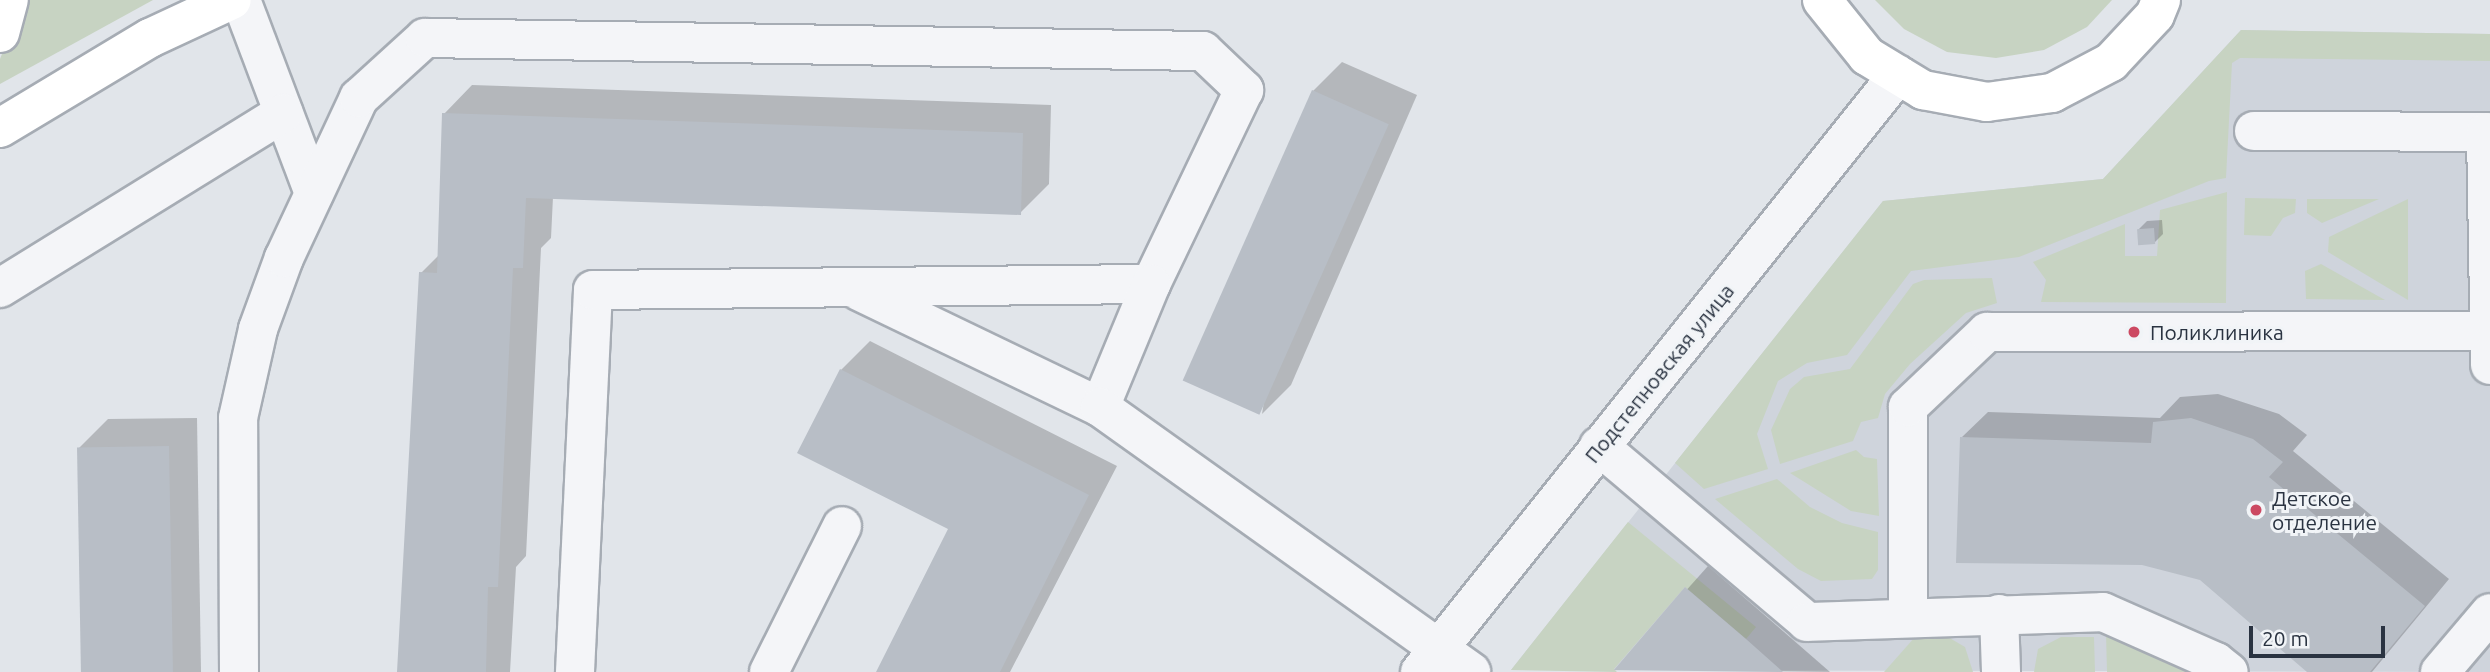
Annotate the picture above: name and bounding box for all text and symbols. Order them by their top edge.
street label: Подстепновская улица [1579,278,1739,468]
place label: Поликлиника [2150,319,2284,345]
marker: Поликлиника [2124,322,2144,342]
place label: Детское отделение [2272,485,2377,535]
marker: Детское отделение [2246,500,2266,520]
scale bar [2252,612,2388,656]
text: 20 m [2262,626,2309,650]

